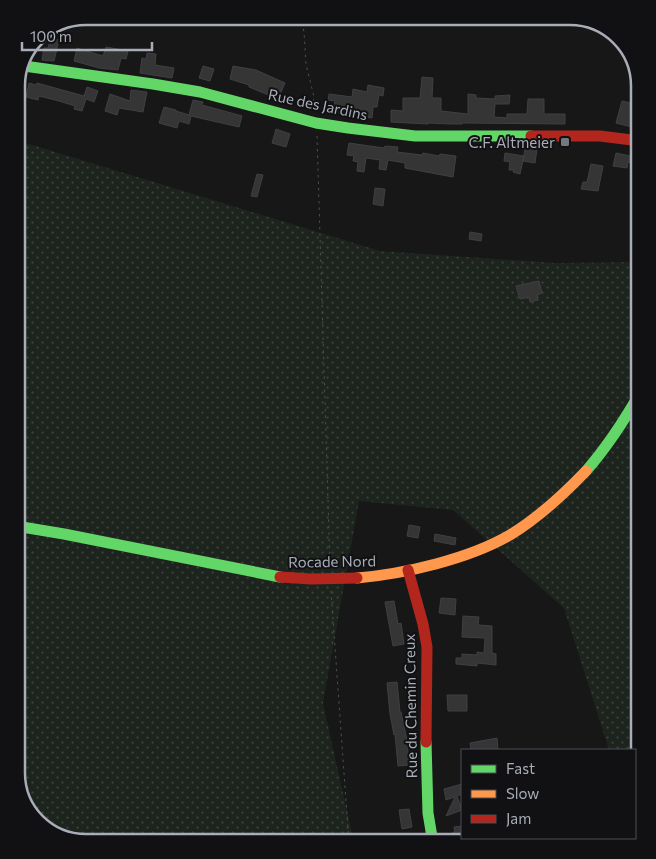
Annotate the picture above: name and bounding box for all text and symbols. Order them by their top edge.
scale bar [22,20,152,52]
text: 100 m [30,27,72,45]
street label: Rue des Jardins [267,85,370,123]
place label: C.F. Altmeier [468,133,555,151]
marker: C.F. Altmeier [559,136,571,148]
street label: Rocade Nord [288,551,376,571]
street label: Rue du Chemin Creux [400,634,420,778]
legend [461,749,636,839]
text: Fast [506,759,535,777]
text: Slow [506,784,539,802]
text: Jam [506,809,531,827]

